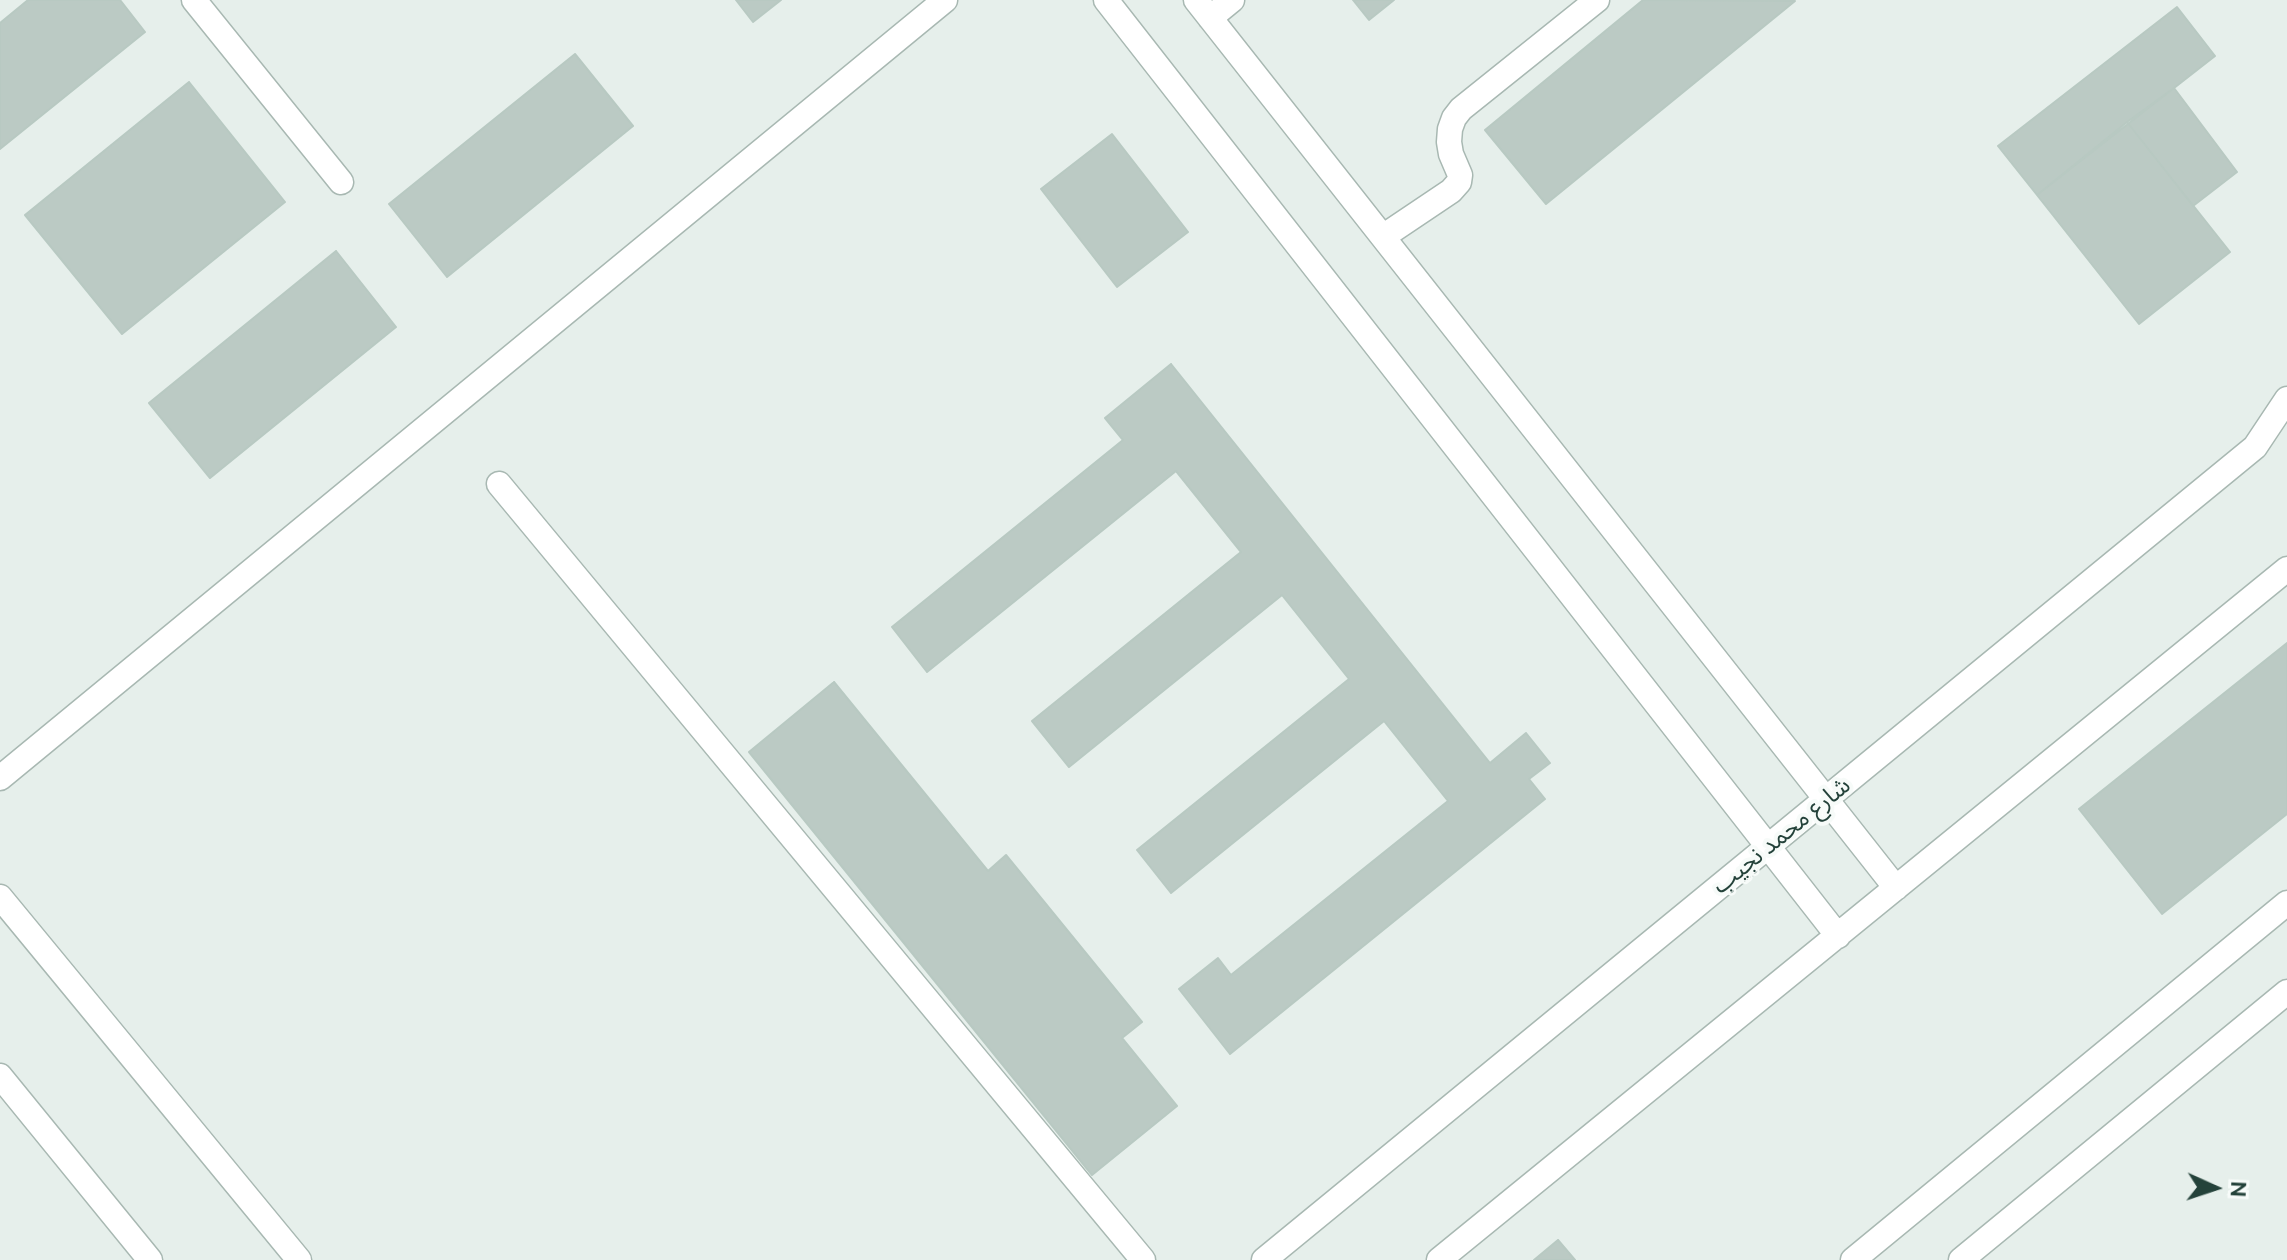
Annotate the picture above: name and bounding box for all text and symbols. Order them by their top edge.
street label: شارع محمد نجيب [1706,771,1856,899]
north arrow [2175,1148,2255,1228]
text: N [2227,1180,2252,1198]

